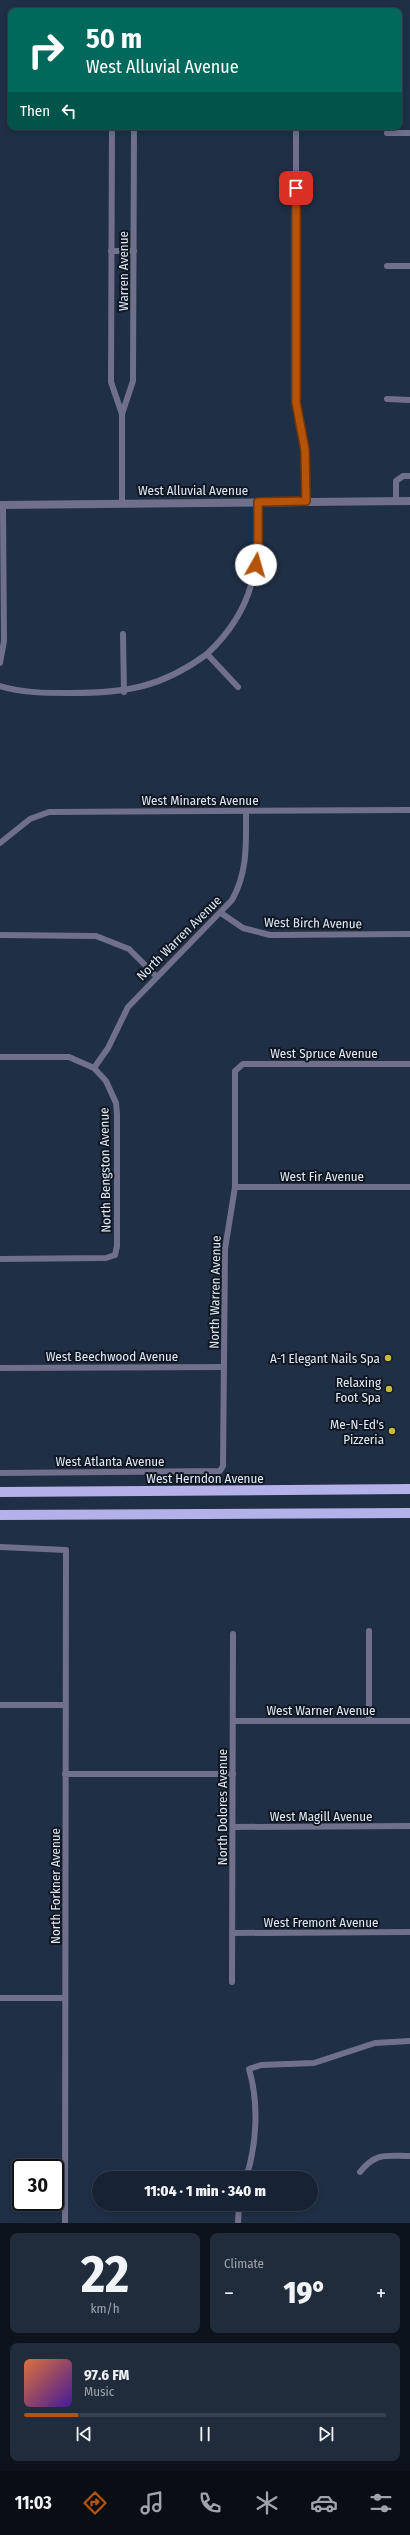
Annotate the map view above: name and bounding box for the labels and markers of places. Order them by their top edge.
pin [279,171,313,205]
place label: A-1 Elegant Nails Spa [270,1351,380,1366]
marker: A-1 Elegant Nails Spa [383,1353,393,1363]
place label: Relaxing Foot Spa [335,1375,382,1405]
marker: Relaxing Foot Spa [384,1384,394,1394]
place label: Me-N-Ed's Pizzeria [330,1417,384,1447]
marker: Me-N-Ed's Pizzeria [387,1426,397,1436]

